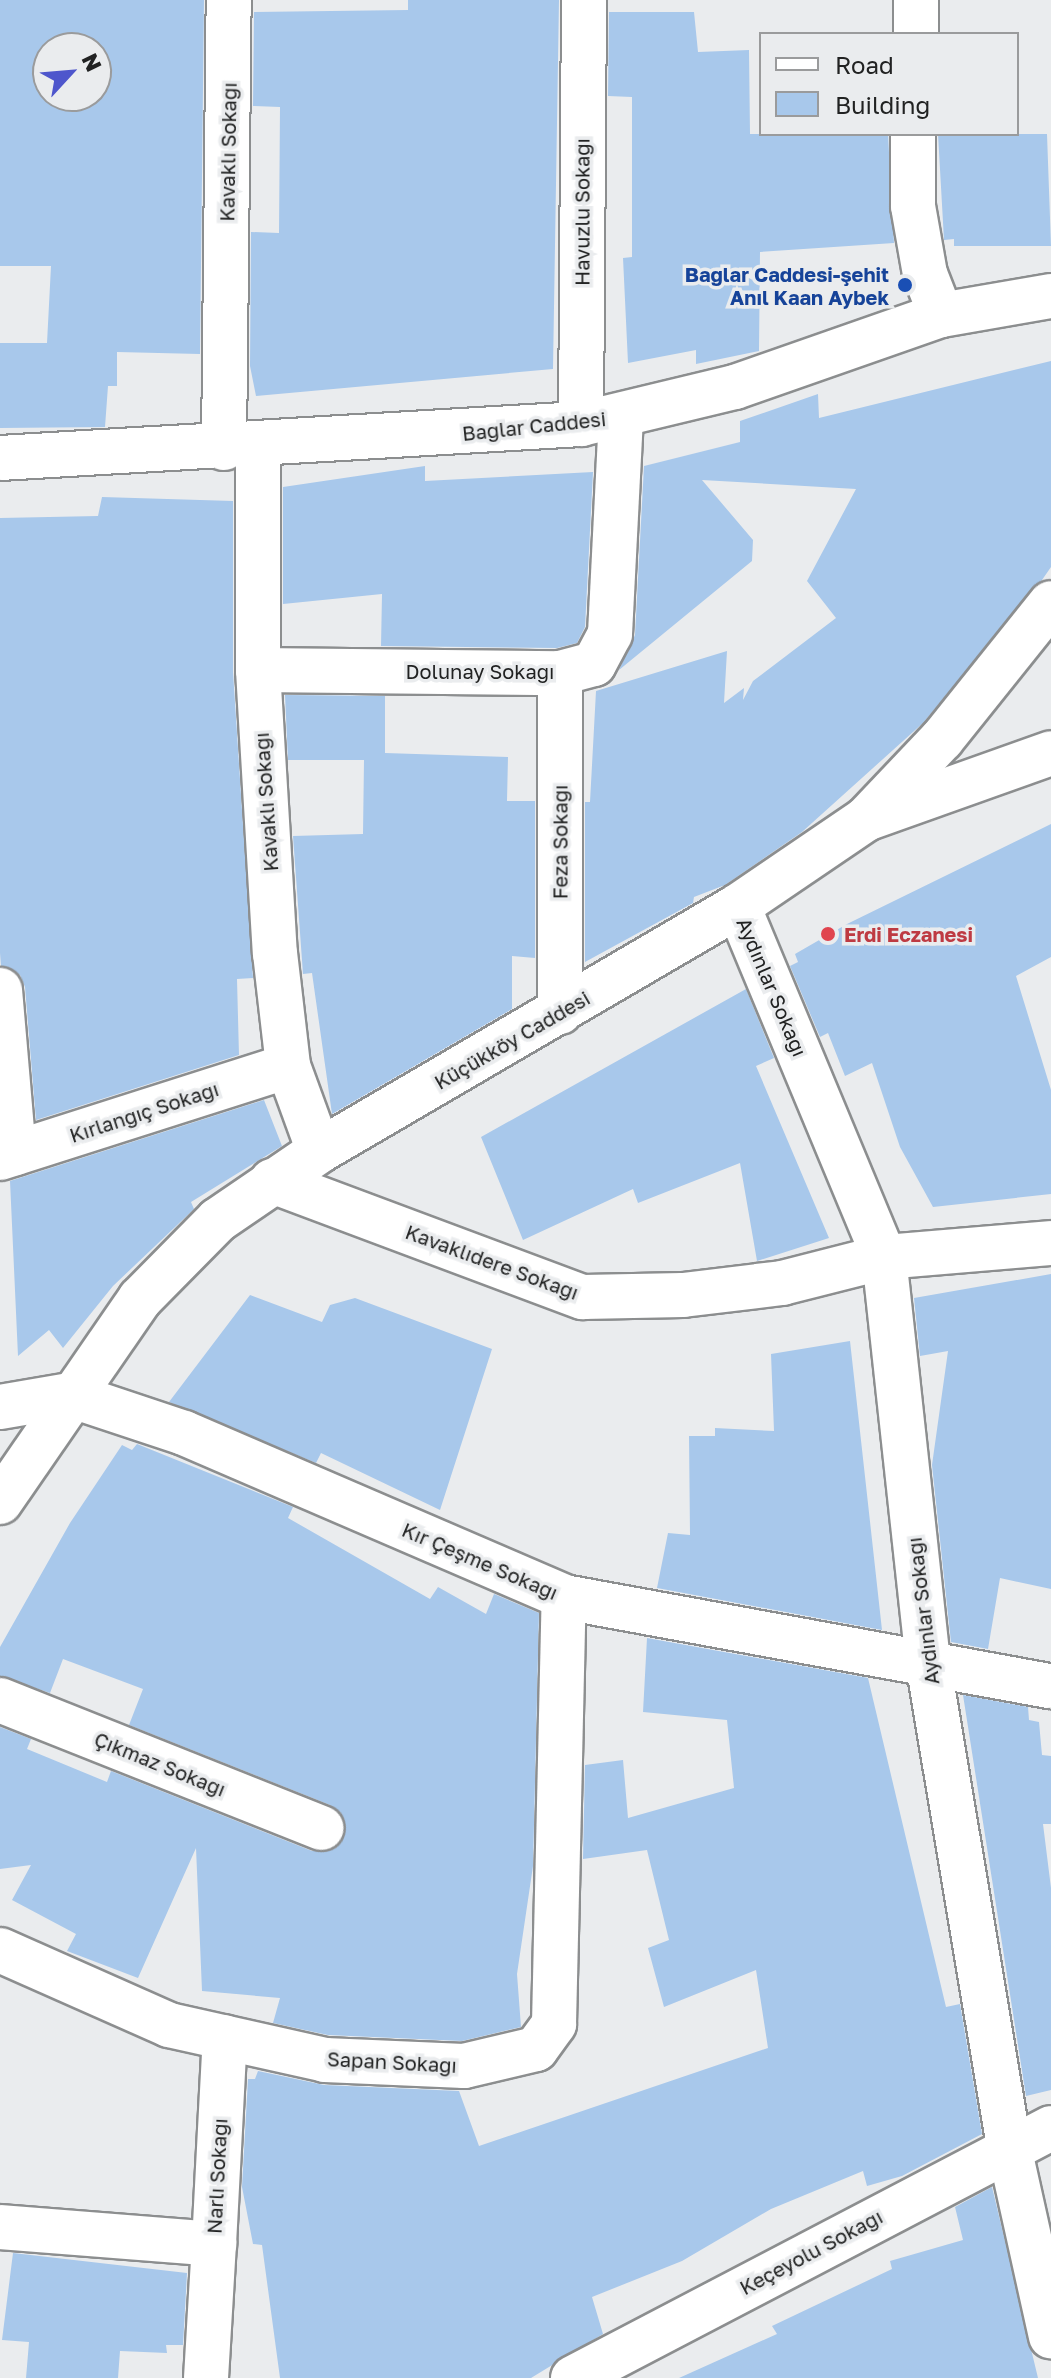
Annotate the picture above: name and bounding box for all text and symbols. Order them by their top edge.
north arrow [32,32,112,112]
legend [759,32,1019,136]
text: N [76,49,108,76]
text: Road [835,50,894,79]
street label: Kavaklı Sokağı [215,82,241,222]
text: Building [835,90,930,119]
street label: Havuzlu Sokağı [570,138,594,286]
place label: Bağlar Caddesi-şehit Anıl Kaan Aybek [685,262,889,309]
marker: Bağlar Caddesi-şehit Anıl Kaan Aybek [896,276,914,294]
street label: Bağlar Caddesi [461,407,607,445]
street label: Dolunay Sokağı [406,659,554,683]
street label: Kavaklı Sokağı [249,732,283,872]
street label: Feza Sokağı [548,785,572,899]
street label: Aydınlar Sokağı [732,914,812,1060]
place label: Erdi Eczanesi [844,922,973,946]
marker: Erdi Eczanesi [819,925,837,943]
street label: Küçükköy Caddesi [430,986,594,1094]
street label: Kırlangıç Sokağı [66,1077,222,1147]
street label: Kavaklıdere Sokağı [402,1220,582,1304]
street label: Kır Çeşme Sokağı [398,1517,562,1605]
street label: Aydınlar Sokağı [902,1536,944,1686]
street label: Çıkmaz Sokağı [91,1727,229,1801]
street label: Sapan Sokağı [327,2047,457,2077]
street label: Narlı Sokağı [202,2117,232,2235]
street label: Keçeyolu Sokağı [735,2204,887,2300]

